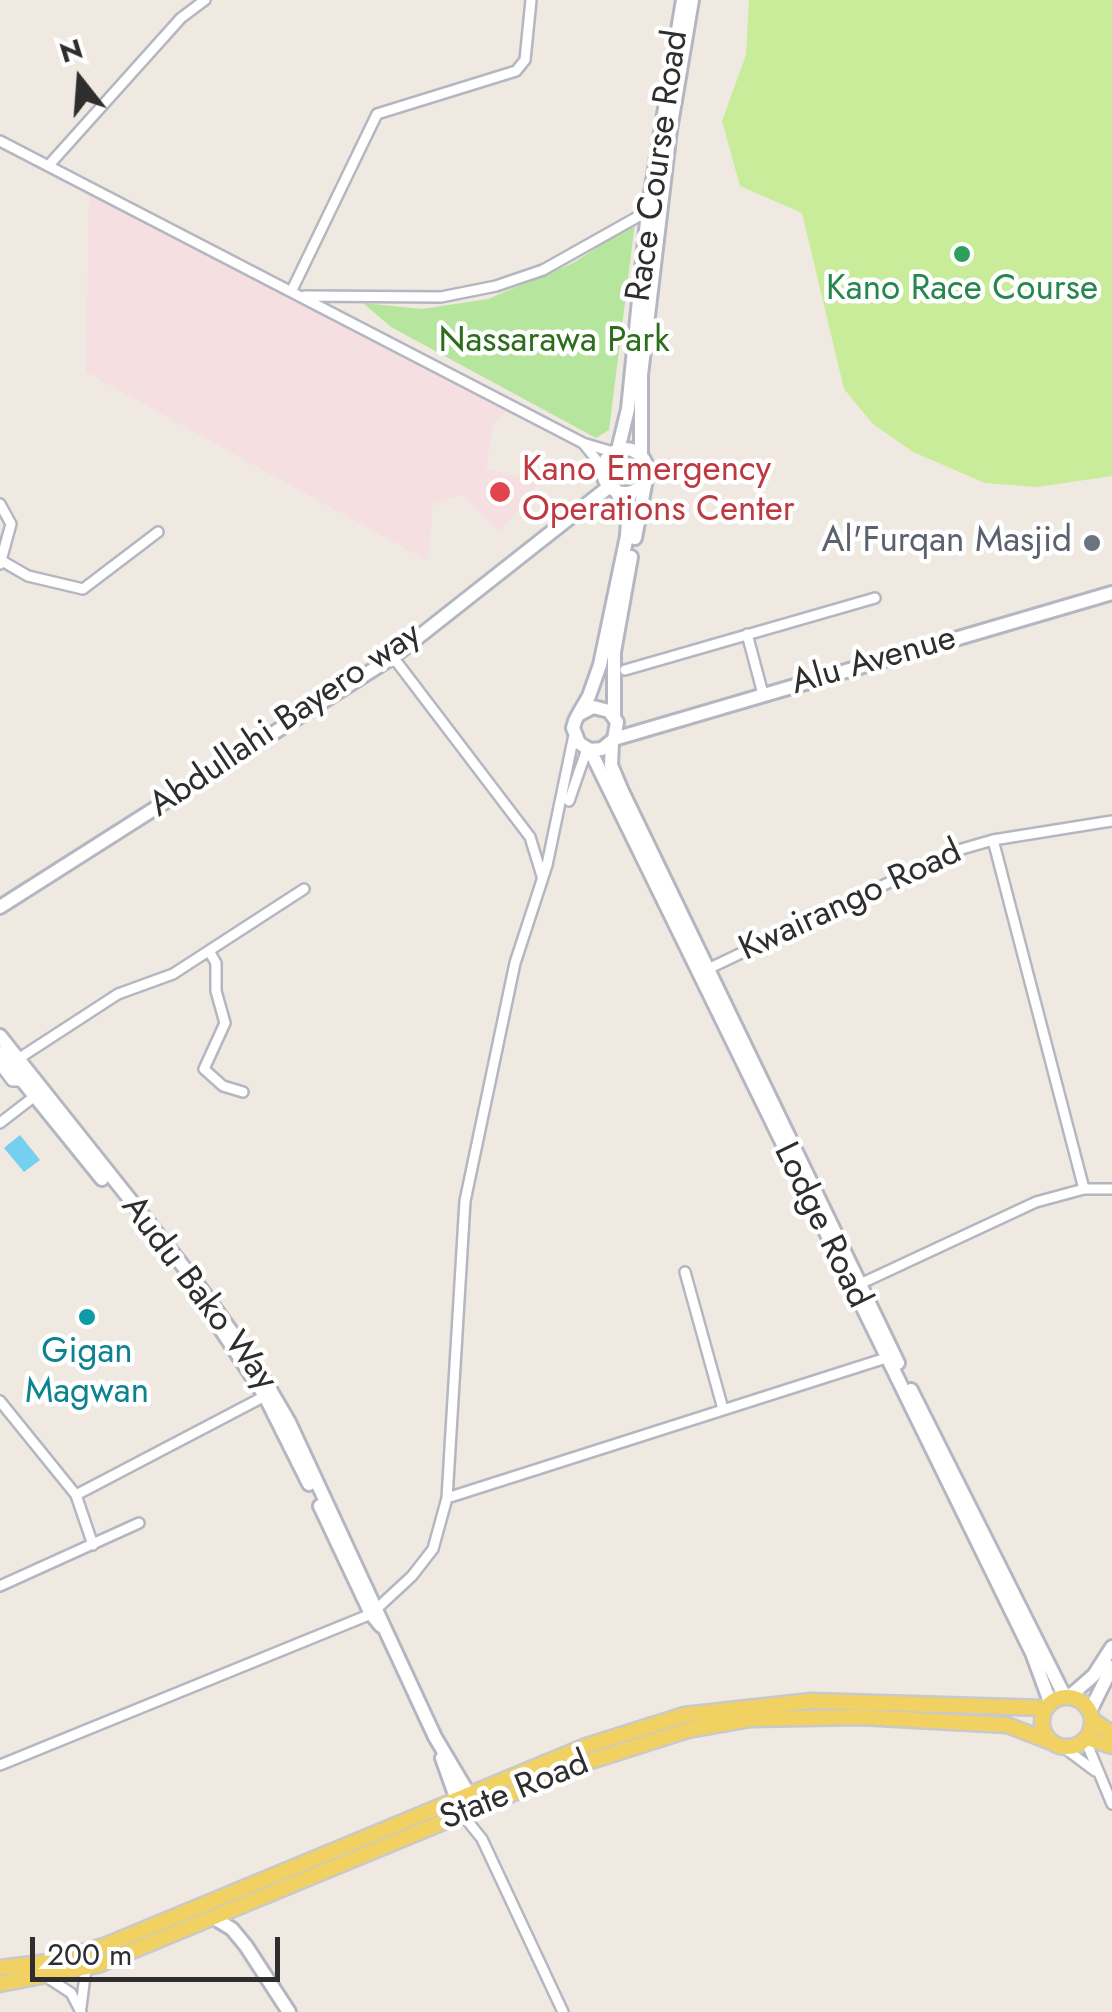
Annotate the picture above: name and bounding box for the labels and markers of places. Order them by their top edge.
marker: Kano Race Course [951,243,973,265]
place label: Kano Race Course [826,270,1098,312]
place label: Kano Emergency Operations Center [522,451,795,533]
marker: Kano Emergency Operations Center [487,479,513,505]
place label: Al'Furqan Masjid [821,522,1072,564]
marker: Al'Furqan Masjid [1081,532,1103,554]
marker: Gigan Magwan [76,1306,98,1328]
place label: Gigan Magwan [25,1333,149,1415]

